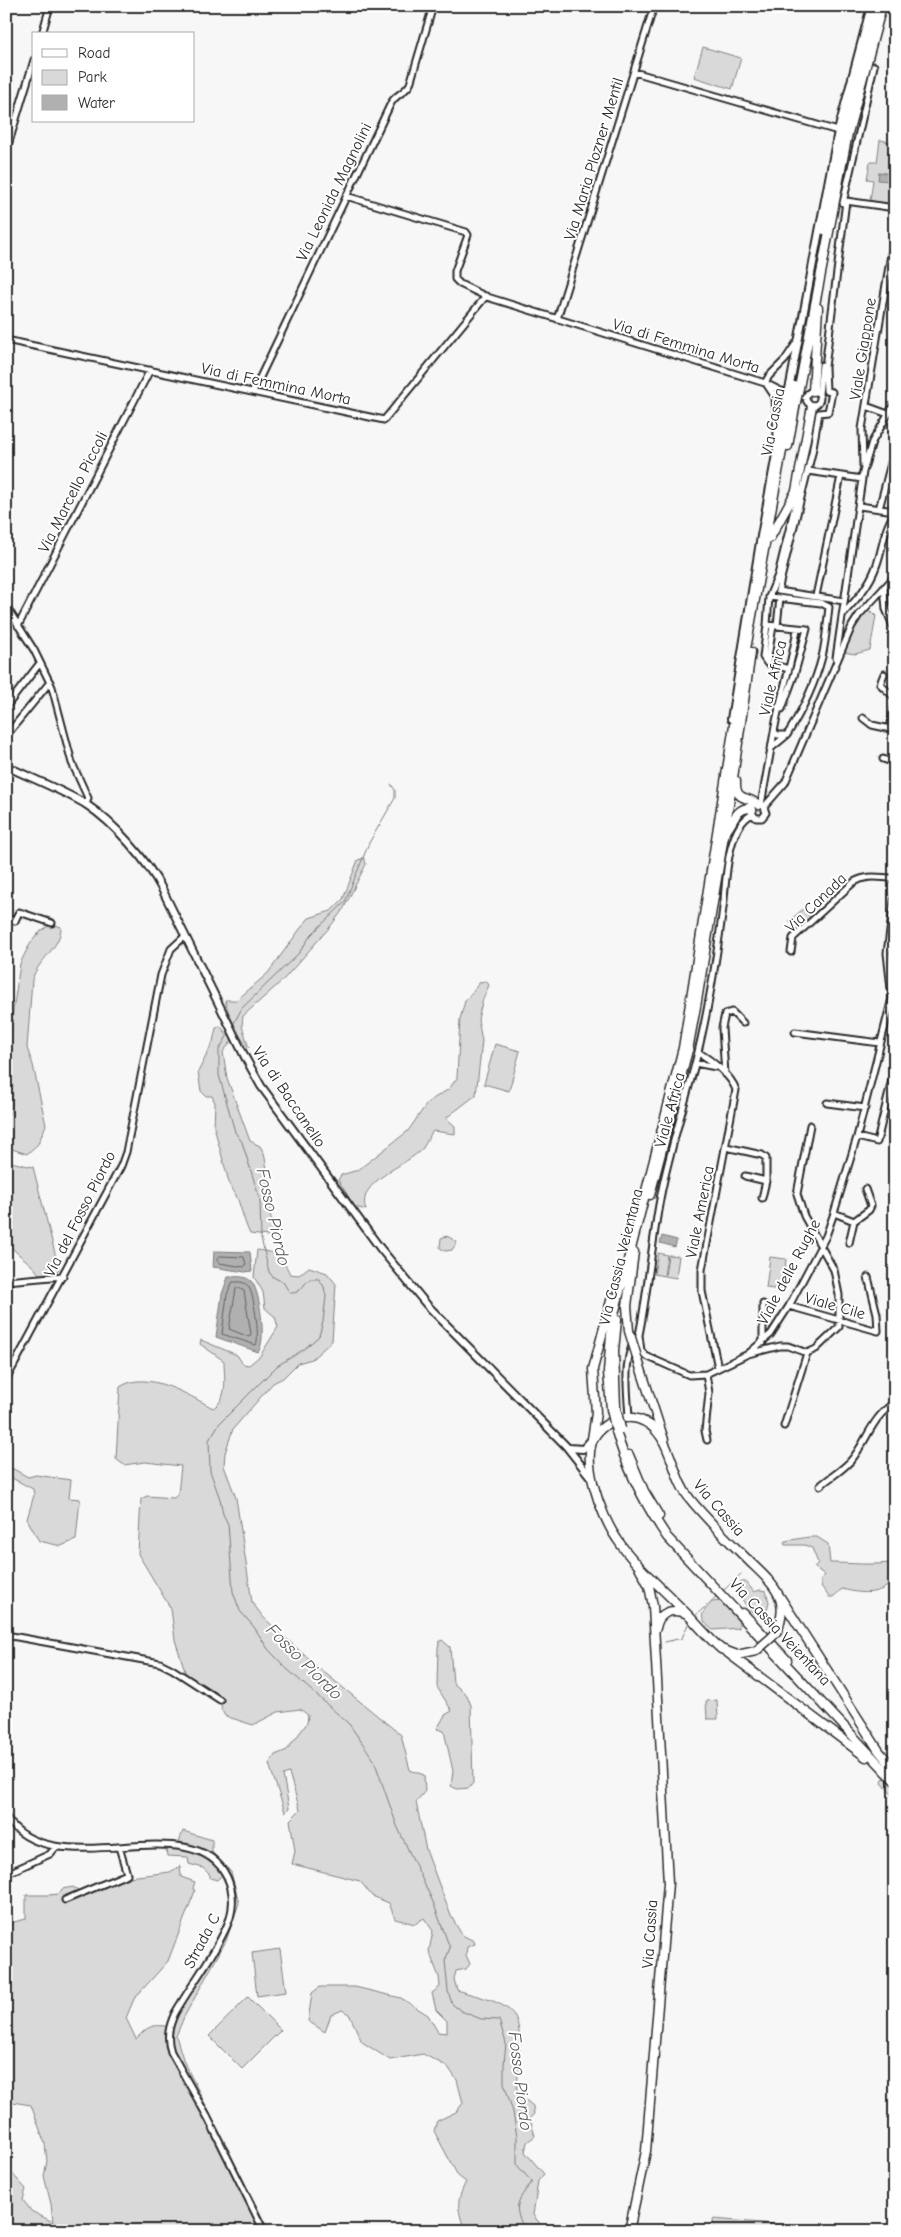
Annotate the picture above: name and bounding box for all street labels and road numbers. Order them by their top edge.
street label: Via Maria Plozner Mentil [561,76,627,242]
street label: Via Leonida Magnolini [293,120,375,264]
street label: Viale Giappone [846,297,880,401]
street label: Via di Femmina Morta [610,315,762,377]
street label: Via di Femmina Morta [199,359,353,409]
street label: Via Cassia [758,386,788,458]
street label: Via Marcello Piccoli [35,428,111,556]
street label: Viale Africa [756,638,790,718]
street label: Via Canada [782,870,850,936]
street label: Via di Baccanello [249,1043,329,1151]
street label: Viale Africa [651,1070,689,1150]
street label: Via del Fosso Piordo [40,1148,120,1280]
street label: Viale America [682,1164,718,1260]
street label: Via Cassia Veientana [595,1187,647,1327]
street label: Viale delle Rughe [754,1216,824,1328]
street label: Viale Cile [803,1289,867,1323]
street label: Via Cassia [690,1476,748,1540]
street label: Via Cassia Veientana [726,1575,834,1689]
street label: Via Cassia [639,1899,661,1969]
street label: Strada C [180,1910,224,1972]

